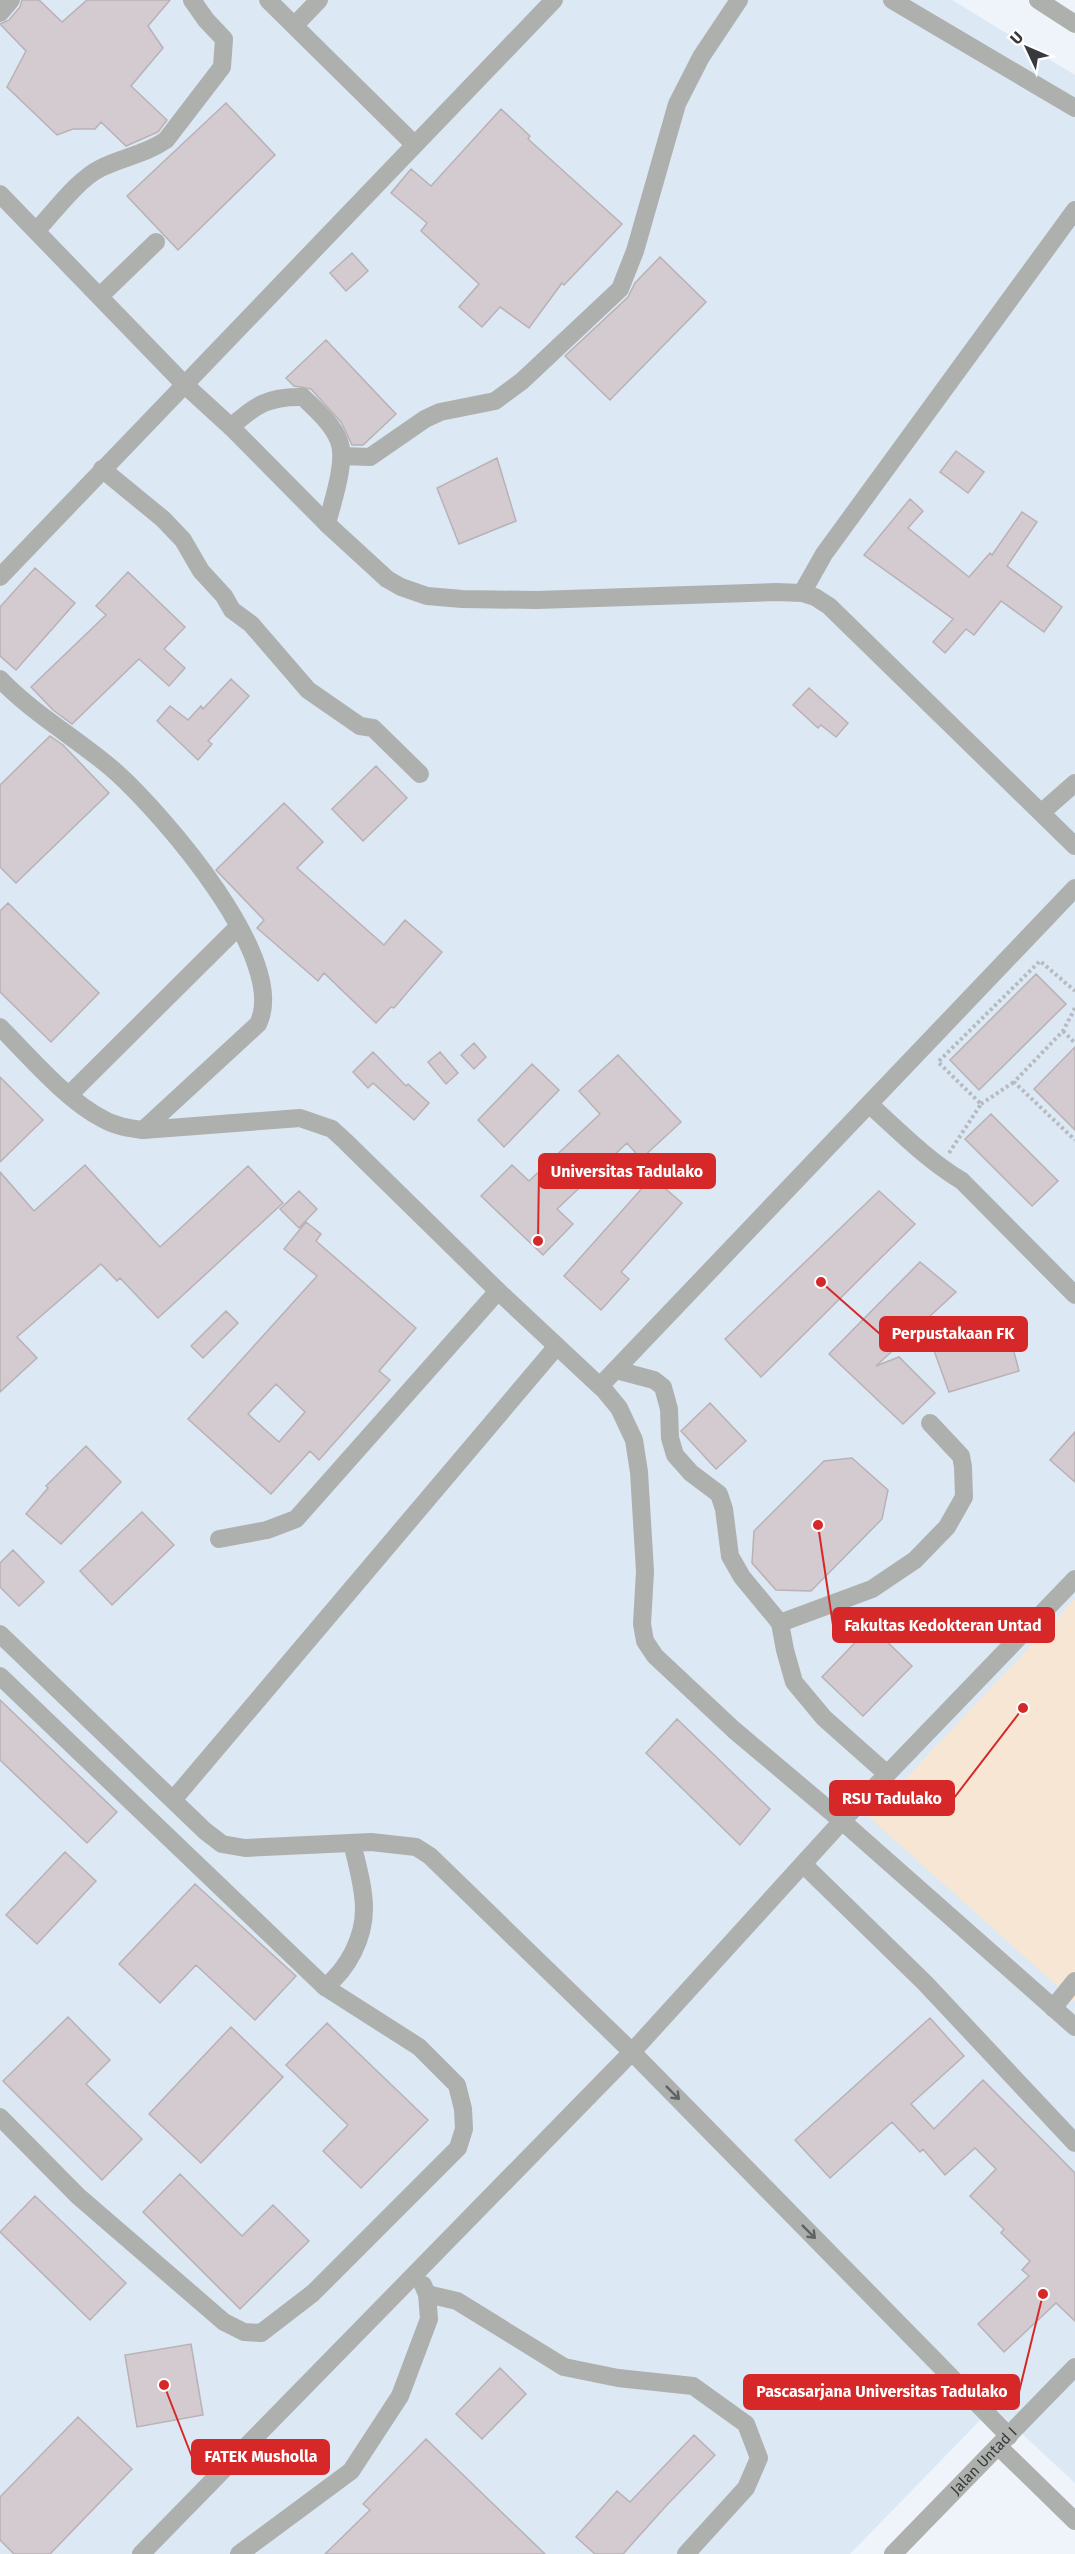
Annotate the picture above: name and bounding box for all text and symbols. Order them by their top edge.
north arrow [997,18,1057,78]
text: U [1006,28,1027,48]
callout: Universitas Tadulako [539,1154,715,1188]
text: Universitas Tadulako [551,1162,703,1181]
callout: Perpustakaan FK [880,1317,1027,1351]
text: Perpustakaan FK [892,1324,1015,1343]
callout: Fakultas Kedokteran Untad [833,1608,1054,1642]
text: Fakultas Kedokteran Untad [844,1616,1042,1635]
callout: RSU Tadulako [830,1781,954,1815]
text: RSU Tadulako [842,1789,942,1808]
one-way arrow [665,2086,680,2101]
one-way arrow [802,2225,817,2240]
callout: Pascasarjana Universitas Tadulako [744,2375,1019,2409]
text: Pascasarjana Universitas Tadulako [756,2382,1008,2401]
street label: Jalan Untad I [947,2423,1021,2498]
callout: FATEK Musholla [192,2440,329,2474]
text: FATEK Musholla [205,2447,318,2466]

